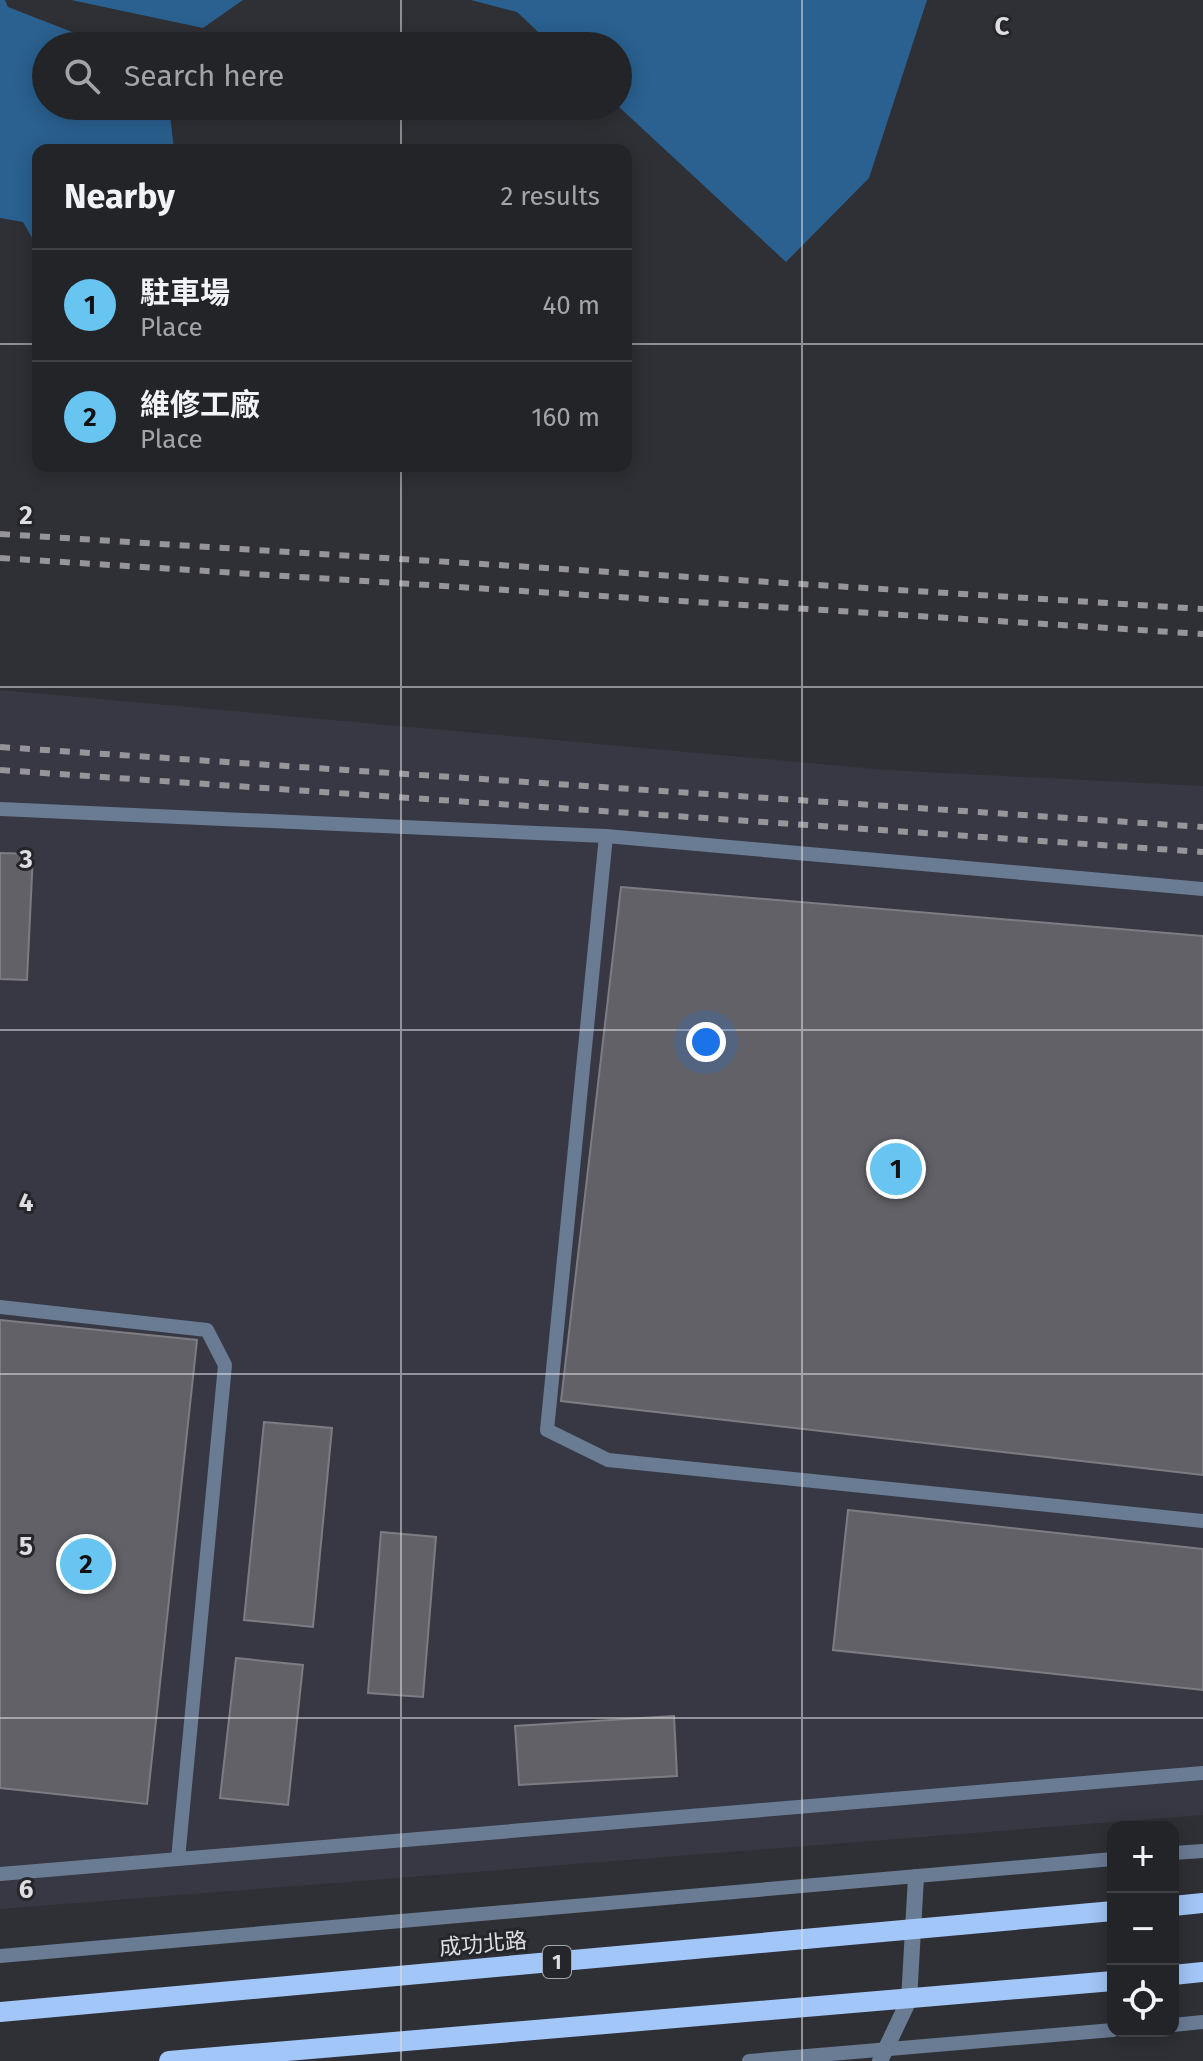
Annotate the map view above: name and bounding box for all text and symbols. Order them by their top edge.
text: C [995,11,1010,42]
search box [32,32,632,120]
icon: search [60,54,104,98]
text: Search here [124,58,284,94]
text: Nearby [64,176,175,217]
text: 2 results [500,181,600,212]
text: 駐車場 [140,275,230,311]
text: 1 [84,290,96,321]
text: 40 m [542,290,600,321]
text: Place [140,312,203,343]
text: 維修工廠 [140,387,260,423]
text: 2 [83,402,97,433]
text: 160 m [531,402,600,433]
text: Place [140,424,203,455]
text: 2 [19,500,33,531]
text: 3 [18,844,33,875]
your location [686,1022,726,1062]
pin: 1 [870,1139,922,1199]
text: 4 [19,1187,34,1218]
text: 5 [19,1531,33,1562]
pin: 2 [60,1534,112,1594]
map controls [1107,1821,1179,2037]
button: + [1107,1821,1179,1893]
text: 6 [19,1874,34,1905]
button: − [1107,1893,1179,1965]
street label: 成功北路 [438,1927,528,1961]
road number: 1 [543,1946,571,1978]
button: locate [1107,1965,1179,2037]

